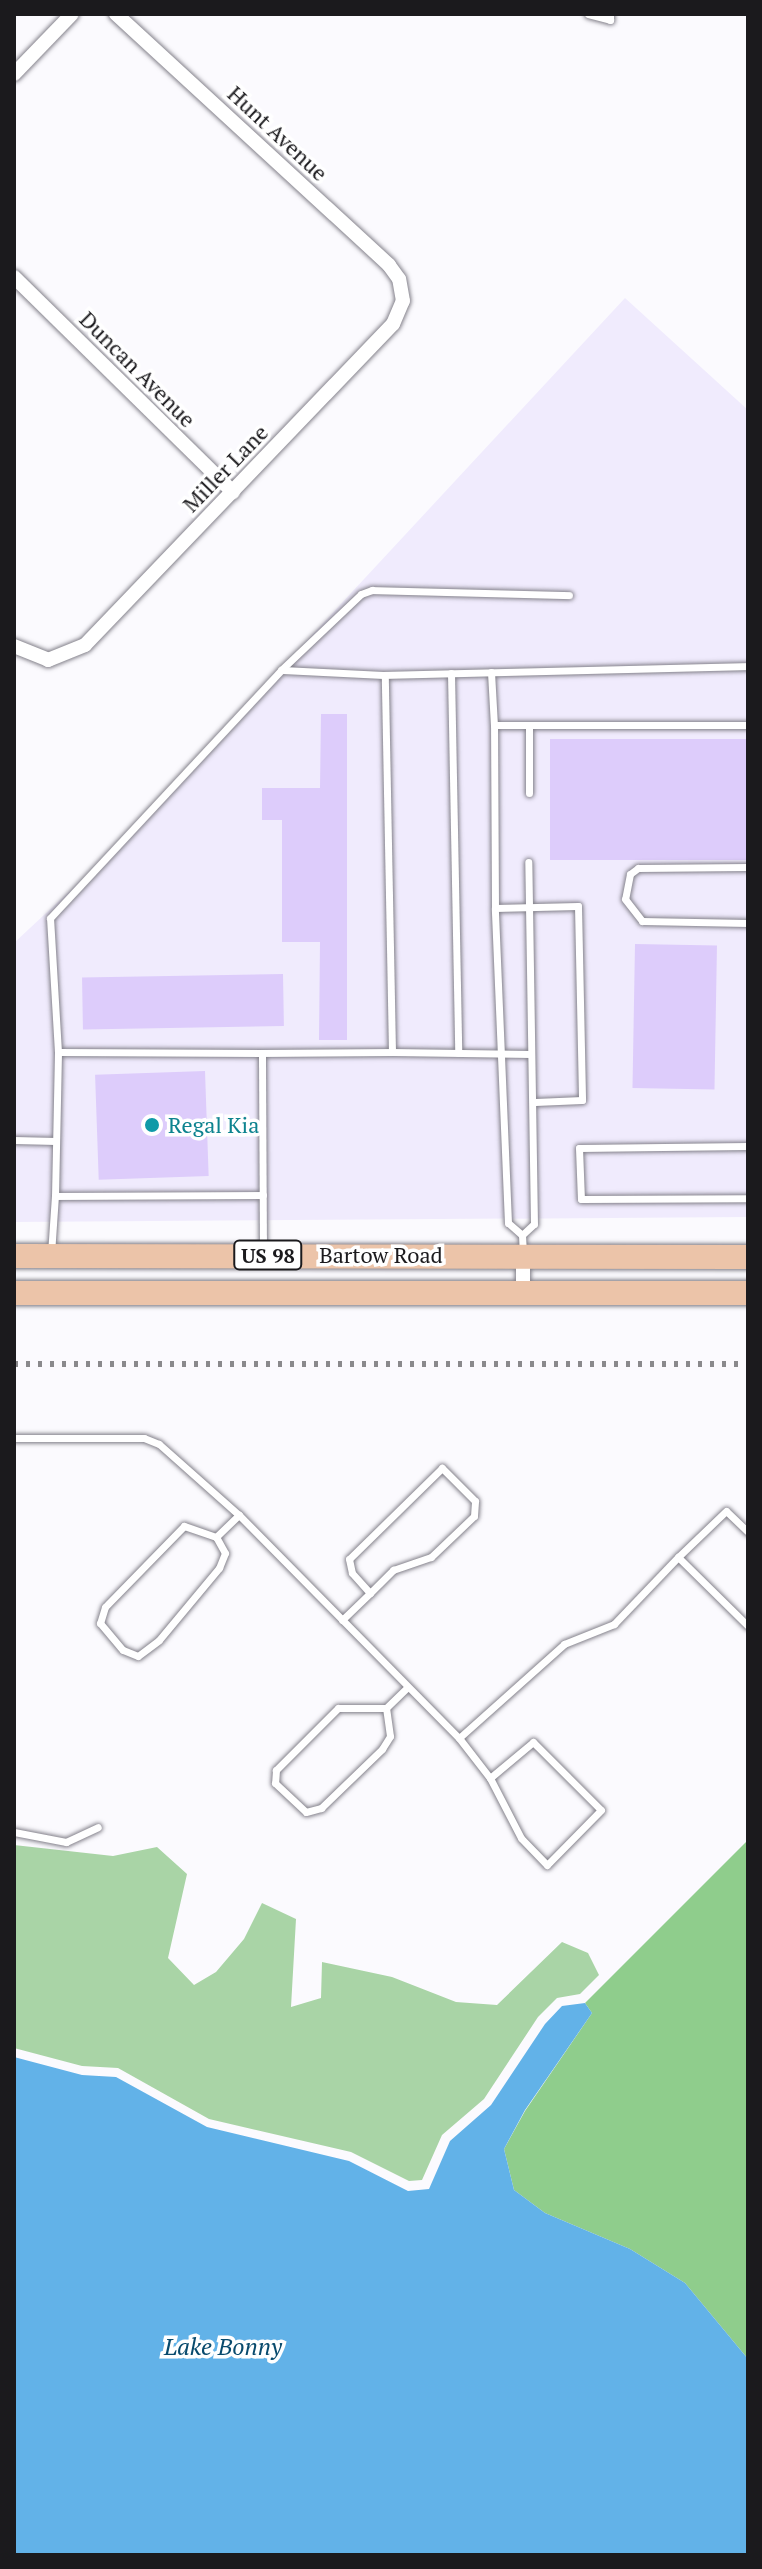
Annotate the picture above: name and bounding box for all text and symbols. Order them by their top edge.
street label: Hunt Avenue [222,80,334,186]
street label: Duncan Avenue [75,306,201,432]
street label: Miller Lane [177,419,273,517]
place label: Regal Kia [168,1112,259,1138]
marker: Regal Kia [143,1116,161,1134]
road number: US 98 [232,1239,304,1271]
street label: Bartow Road [319,1242,443,1268]
water label: Lake Bonny [164,2333,282,2361]

